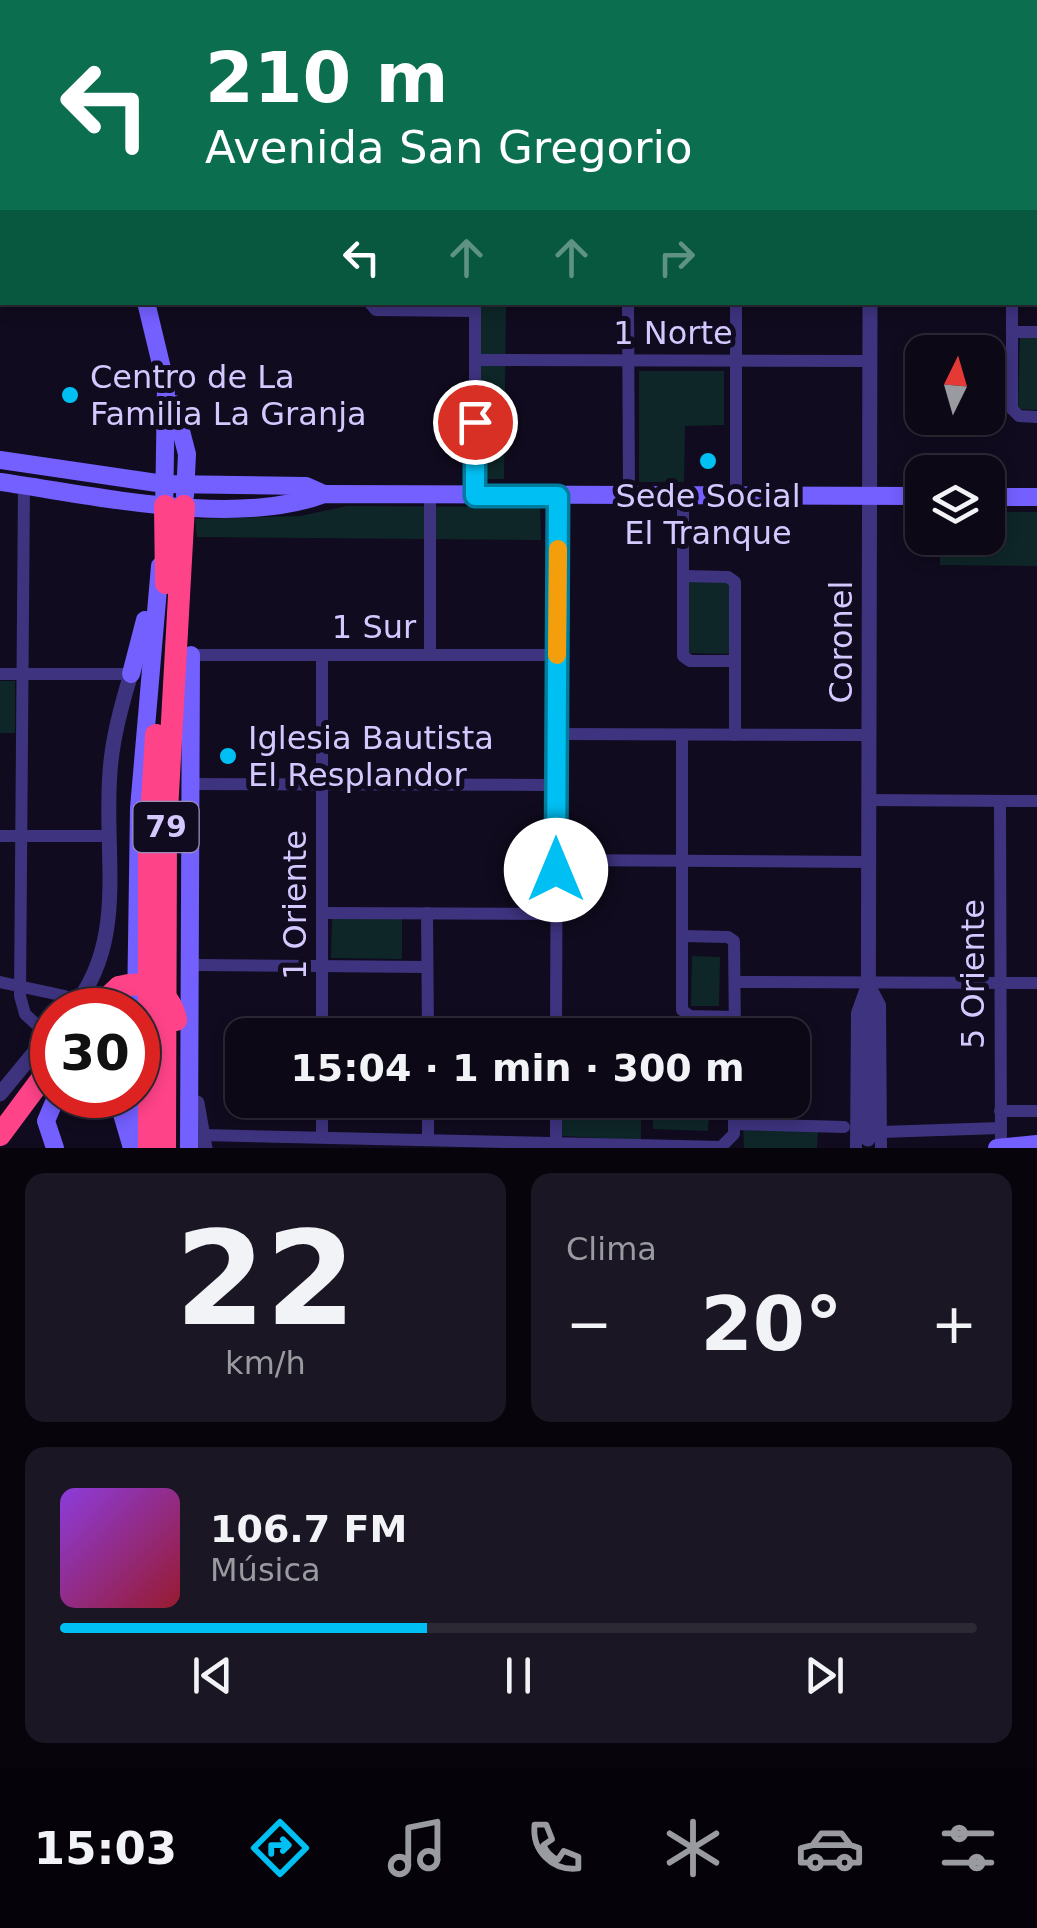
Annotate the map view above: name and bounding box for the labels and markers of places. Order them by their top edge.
place label: Centro de La Familia La Granja [90,358,367,433]
pin [433,380,518,465]
marker: Centro de La Familia La Granja [59,384,81,406]
marker: Sede Social El Tranque [697,450,719,472]
place label: Sede Social El Tranque [615,477,801,552]
place label: Iglesia Bautista El Resplandor [248,719,494,794]
marker: Iglesia Bautista El Resplandor [217,745,239,767]

